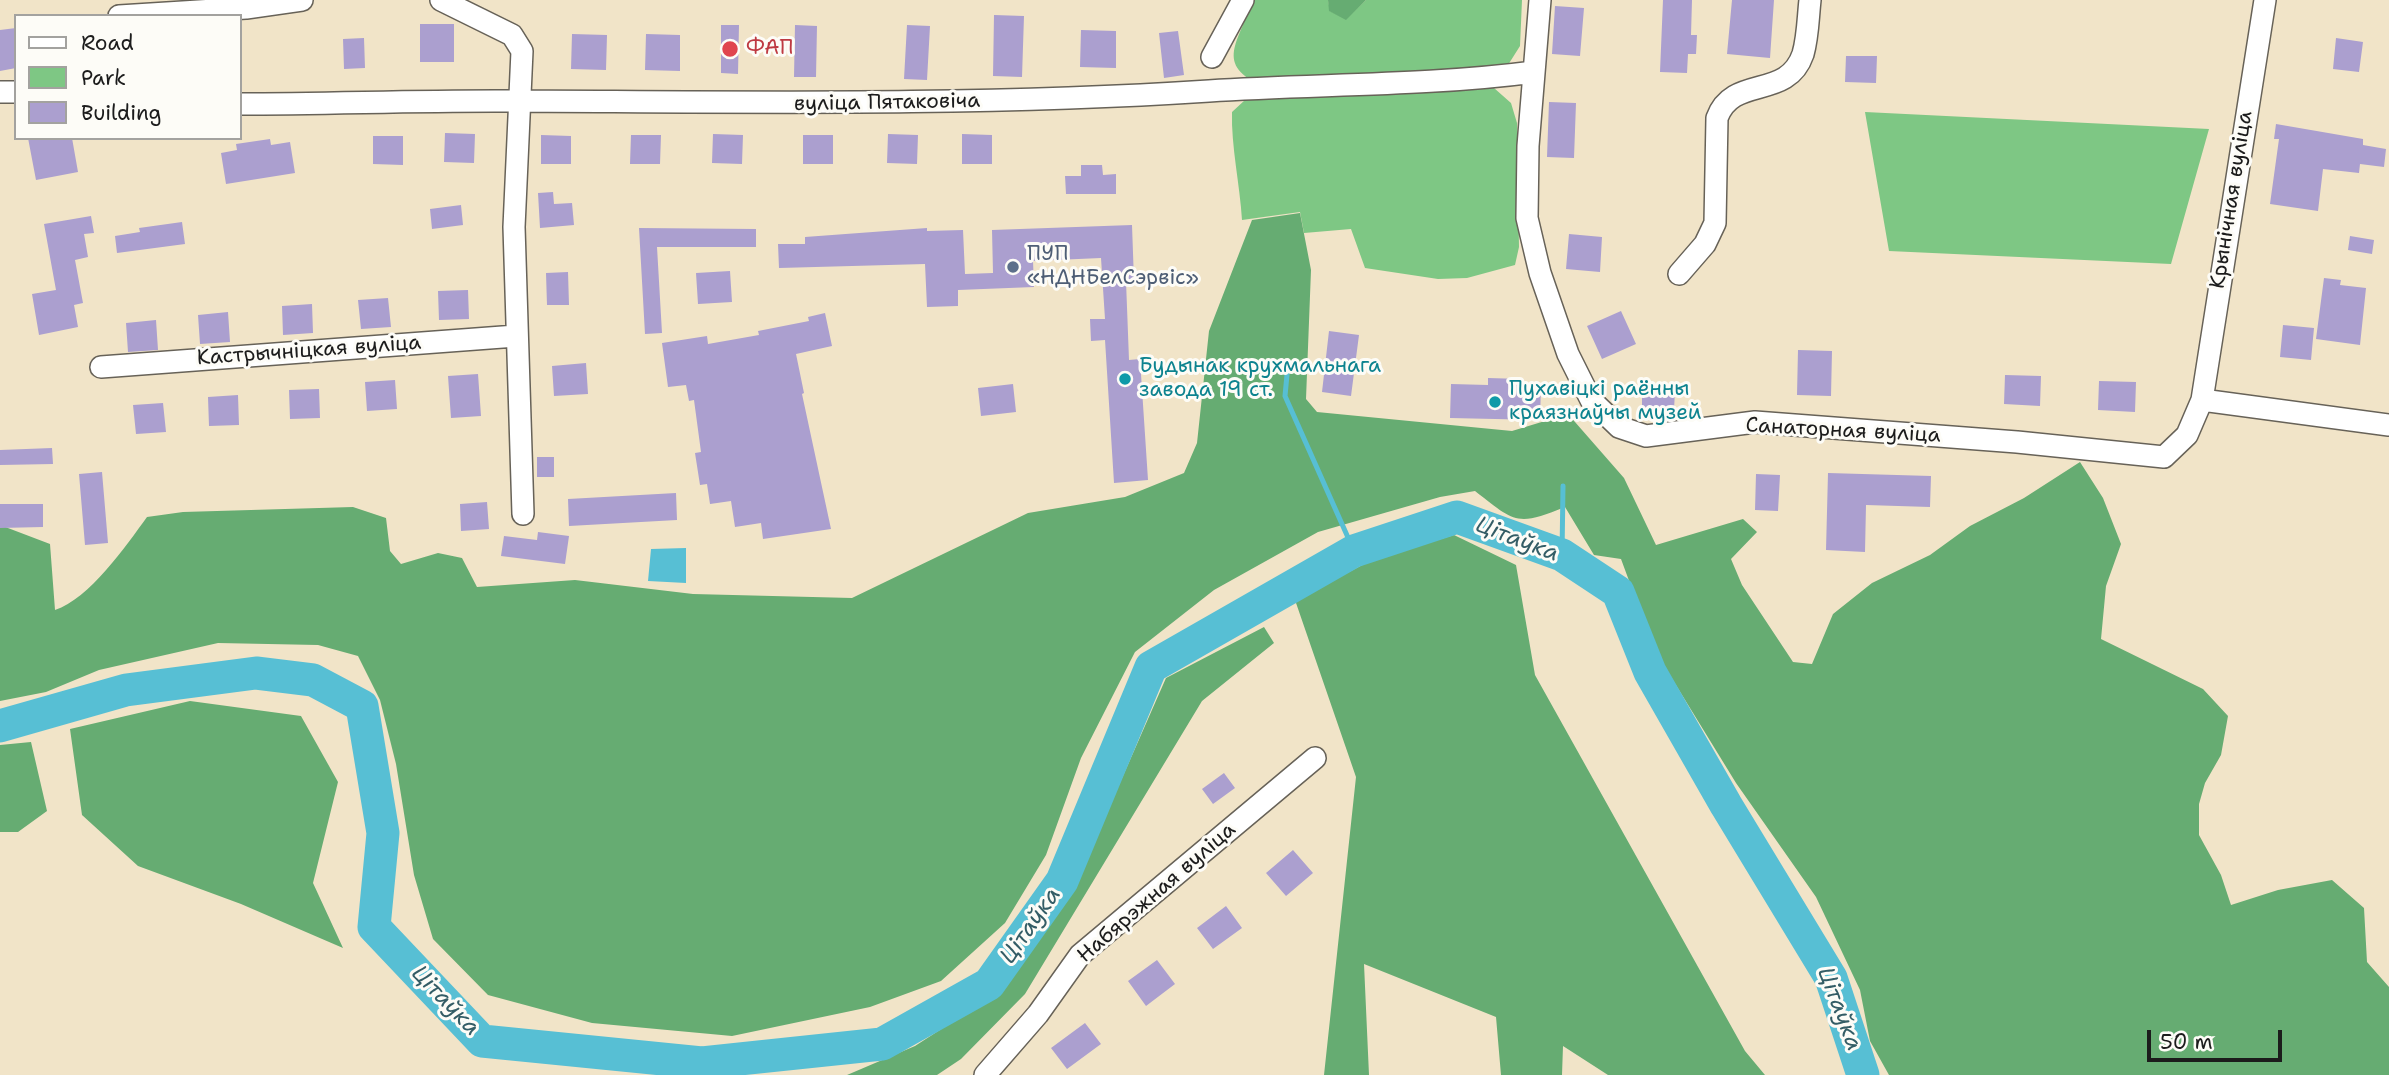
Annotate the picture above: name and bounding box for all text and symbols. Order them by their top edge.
legend [14,14,242,140]
text: Road [81,29,134,57]
place label: ФАП [746,36,793,62]
marker: ФАП [720,39,740,59]
text: Park [81,64,126,92]
street label: вуліца Пятаковіча [794,89,980,117]
text: Building [81,99,161,127]
street label: Крынічная вуліца [2206,109,2258,291]
place label: ПУП «НДНБелСэрвіс» [1027,242,1199,292]
marker: ПУП «НДНБелСэрвіс» [1005,259,1021,275]
street label: Кастрычніцкая вуліца [196,331,422,371]
place label: Будынак крухмальнага завода 19 ст. [1139,354,1381,404]
marker: Будынак крухмальнага завода 19 ст. [1117,371,1133,387]
place label: Пухавіцкі раённы краязнаўчы музей [1509,377,1702,427]
marker: Пухавіцкі раённы краязнаўчы музей [1487,394,1503,410]
street label: Санаторная вуліца [1745,413,1941,449]
water label: Цітаўка [1471,512,1563,568]
street label: Набярэжная вуліца [1073,817,1241,969]
water label: Цітаўка [995,882,1067,970]
water label: Цітаўка [405,960,485,1042]
water label: Цітаўка [1811,963,1867,1055]
scale bar [2151,1016,2286,1060]
text: 50 m [2160,1028,2213,1056]

